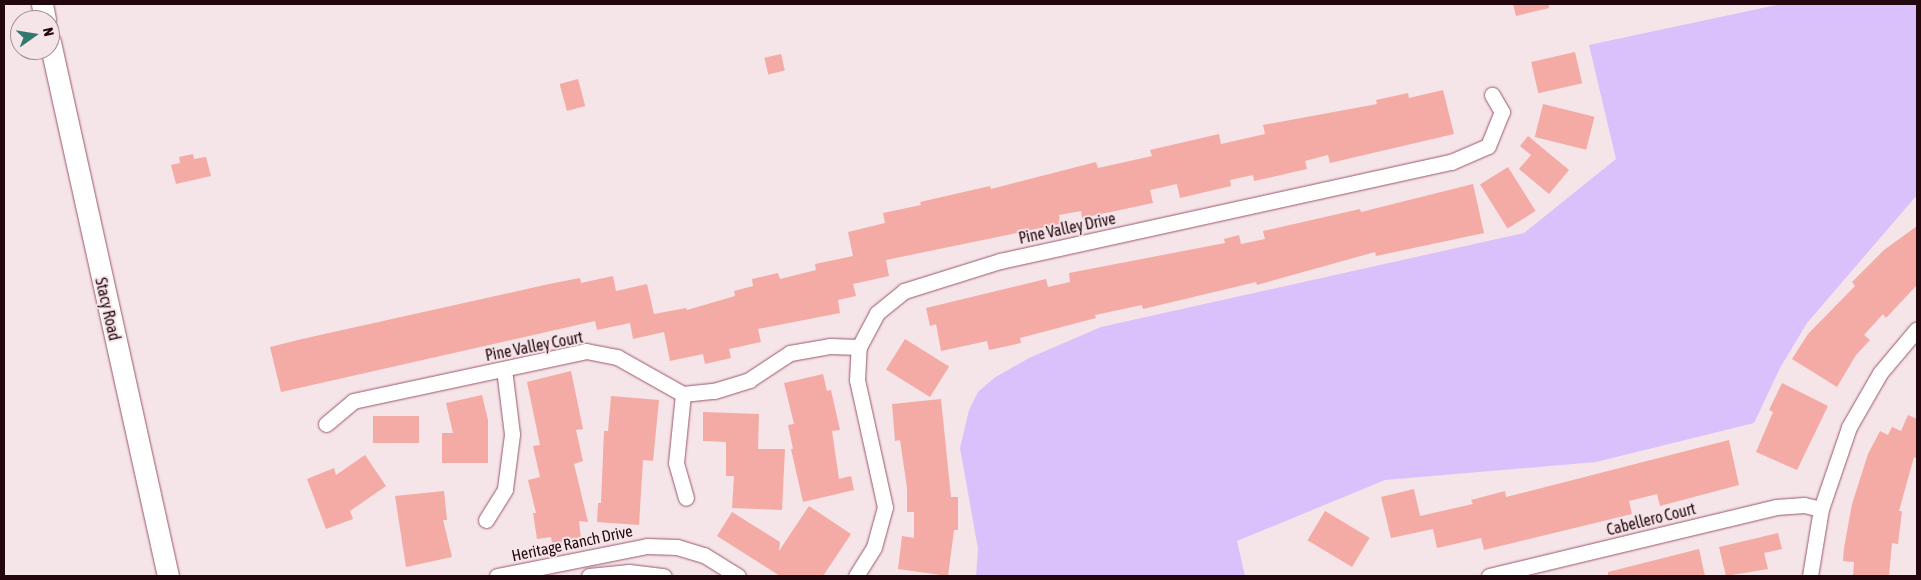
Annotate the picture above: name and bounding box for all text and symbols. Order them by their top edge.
north arrow [10,10,60,60]
text: N [40,26,57,38]
street label: Pine Valley Drive [1017,208,1117,248]
street label: Stacy Road [91,276,125,342]
street label: Pine Valley Court [484,327,584,365]
street label: Cabellero Court [1604,499,1698,539]
street label: Heritage Ranch Drive [510,521,634,565]

